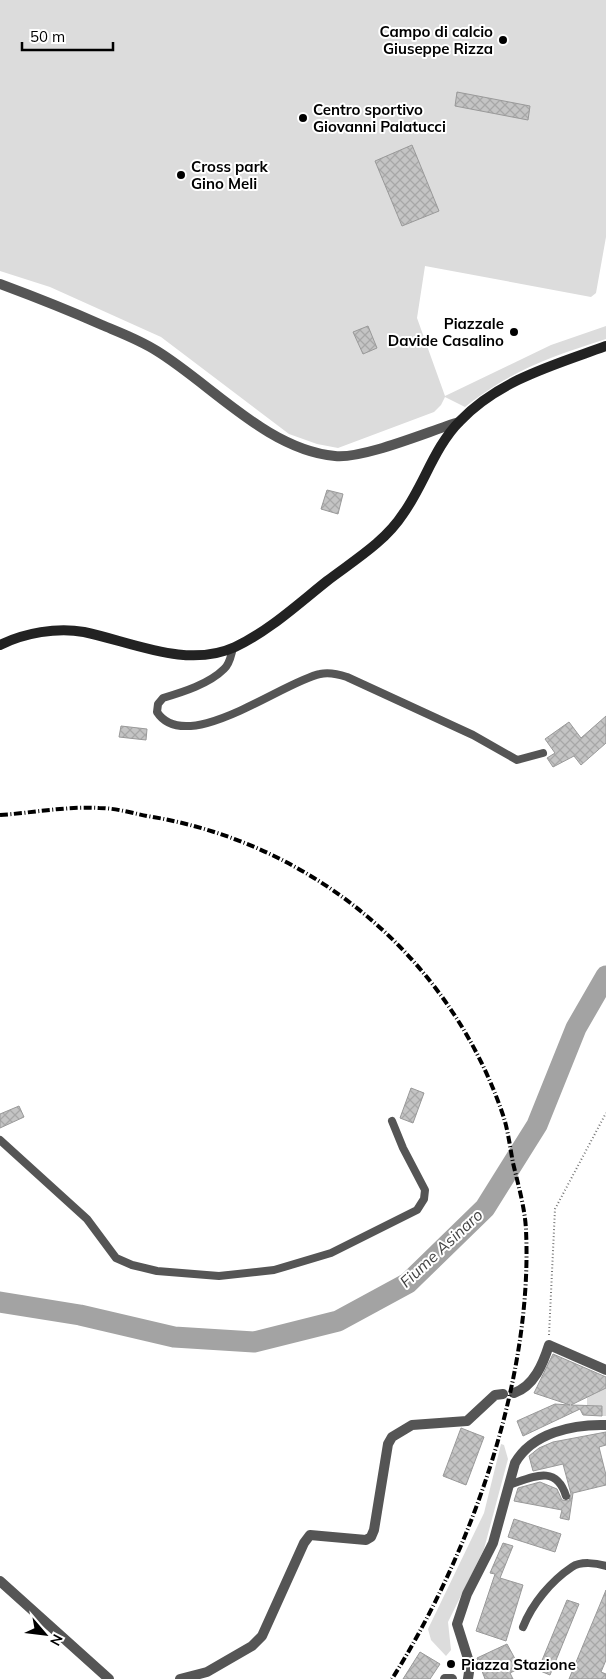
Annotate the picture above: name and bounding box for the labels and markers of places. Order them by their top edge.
place label: Campo di calcio Giuseppe Rizza [380,22,493,58]
marker: Campo di calcio Giuseppe Rizza [497,34,509,46]
place label: Centro sportivo Giovanni Palatucci [313,100,446,136]
marker: Centro sportivo Giovanni Palatucci [297,112,309,124]
place label: Cross park Gino Meli [191,157,269,193]
marker: Cross park Gino Meli [175,169,187,181]
place label: Piazzale Davide Casalino [388,314,504,350]
marker: Piazzale Davide Casalino [508,326,520,338]
place label: Piazza Stazione [461,1655,576,1674]
marker: Piazza Stazione [445,1658,457,1670]

